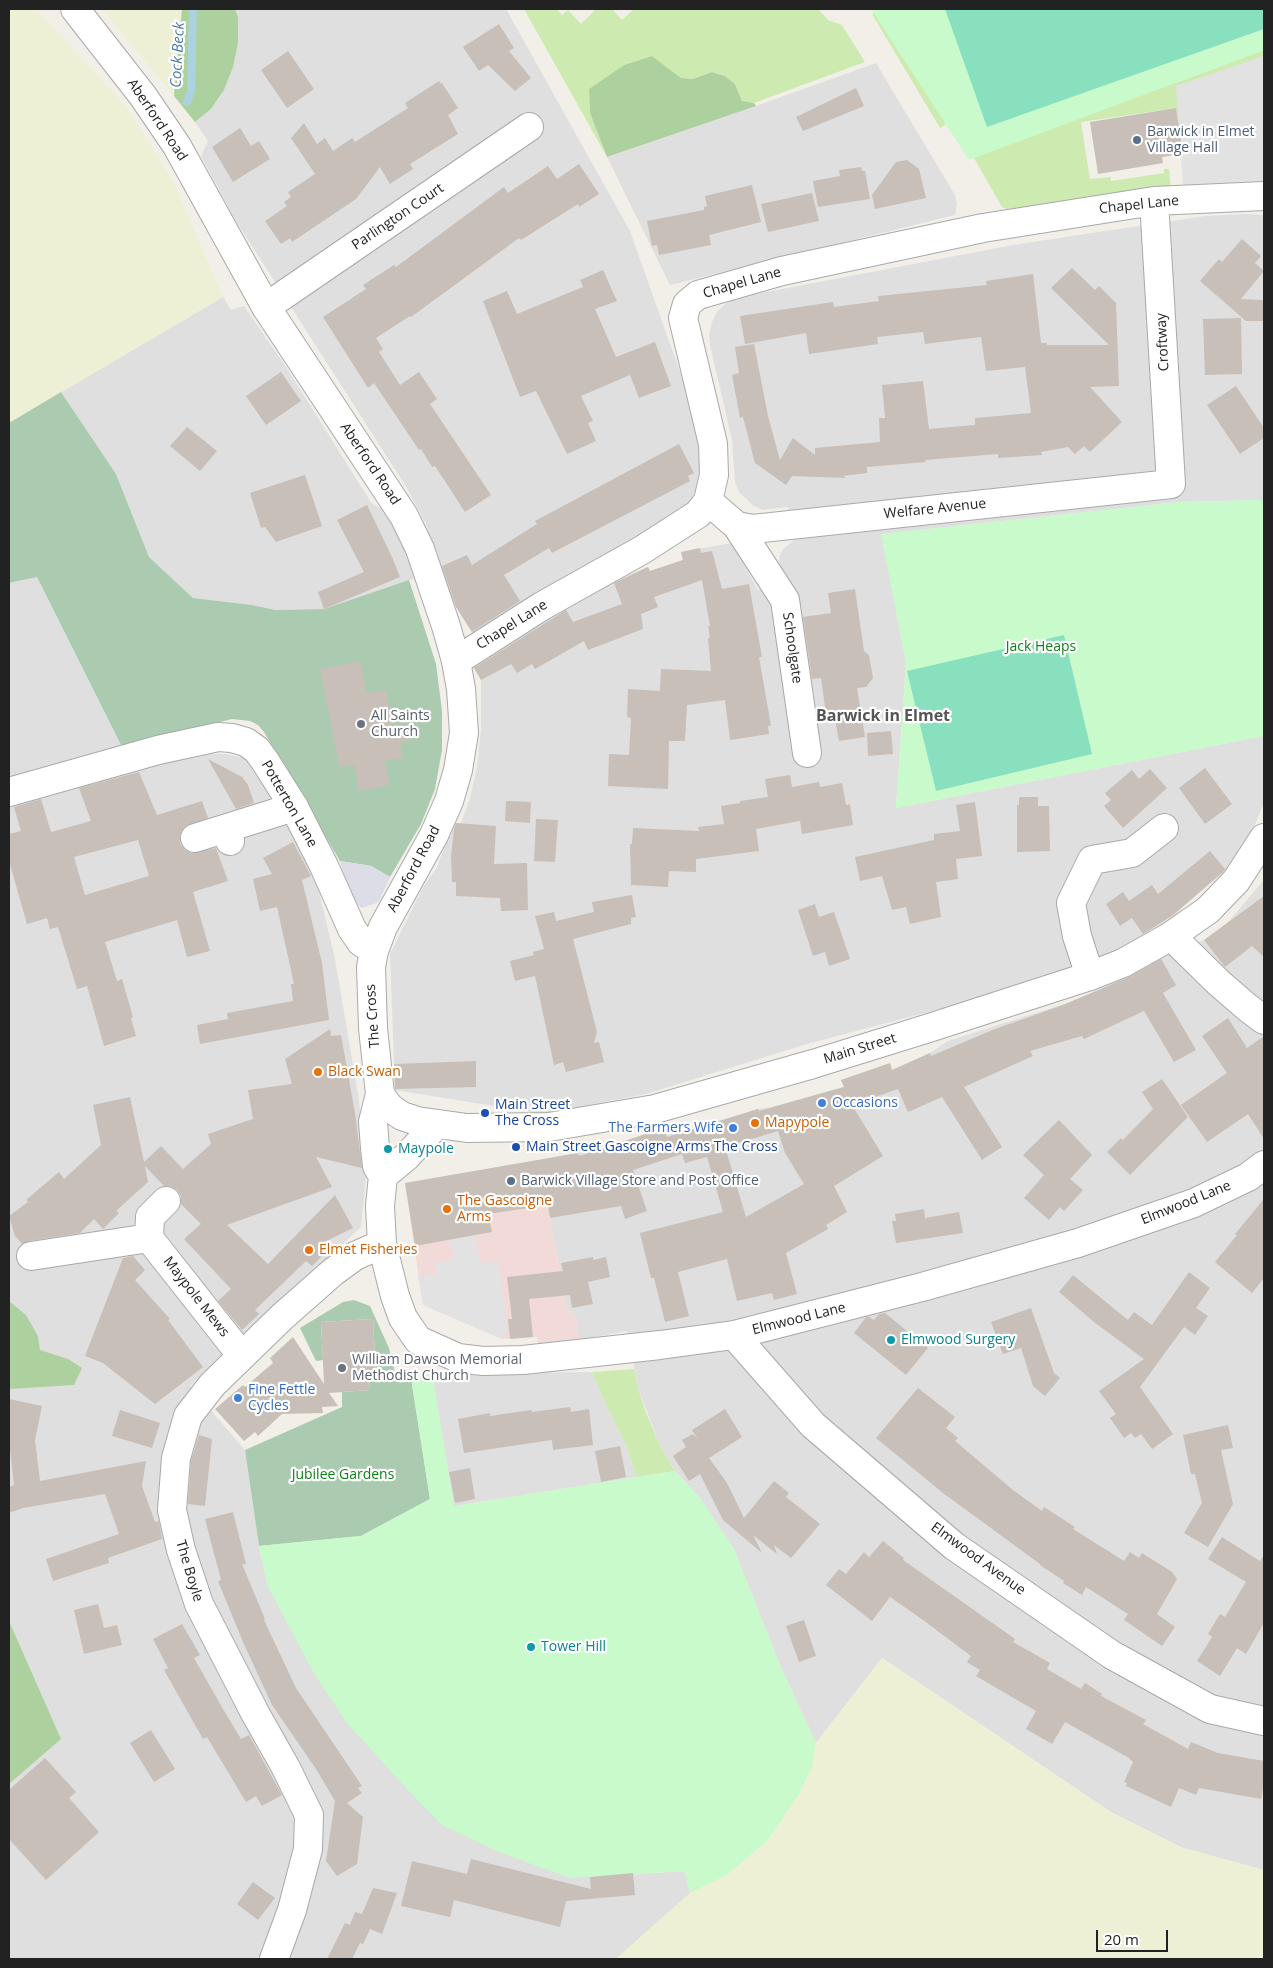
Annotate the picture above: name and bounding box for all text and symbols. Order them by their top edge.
water label: Cock Beck [167,22,189,88]
street label: Aberford Road [123,76,191,164]
place label: Barwick in Elmet Village Hall [1147,124,1255,156]
marker: Barwick in Elmet Village Hall [1131,134,1143,146]
street label: Parlington Court [349,180,447,254]
street label: Chapel Lane [1098,192,1180,218]
street label: Chapel Lane [701,264,783,302]
street label: Croftway [1153,312,1173,372]
street label: Aberford Road [336,420,404,508]
street label: Welfare Avenue [883,495,987,523]
street label: Chapel Lane [473,597,551,653]
street label: Schoolgate [779,611,805,685]
park label: Jack Heaps [1006,639,1076,655]
district label: Barwick in Elmet [816,706,950,726]
place label: All Saints Church [371,708,430,740]
marker: All Saints Church [355,718,367,730]
street label: Potterton Lane [257,758,321,850]
street label: Aberford Road [384,823,444,915]
street label: The Cross [362,983,384,1049]
street label: Main Street [822,1030,898,1068]
place label: Black Swan [328,1064,401,1080]
marker: Black Swan [312,1066,324,1078]
place label: Occasions [832,1095,898,1111]
place label: Main Street The Cross [495,1097,570,1130]
marker: Occasions [816,1097,828,1109]
marker: Main Street The Cross [479,1107,491,1119]
place label: Mapypole [765,1115,829,1131]
marker: Mapypole [749,1117,761,1129]
place label: The Farmers Wife [609,1120,723,1136]
marker: The Farmers Wife [727,1122,739,1134]
place label: Main Street Gascoigne Arms The Cross [526,1139,778,1155]
place label: Maypole [398,1141,454,1157]
marker: Main Street Gascoigne Arms The Cross [510,1141,522,1153]
marker: Maypole [382,1143,394,1155]
place label: Barwick Village Store and Post Office [521,1173,759,1189]
marker: Barwick Village Store and Post Office [505,1175,517,1187]
street label: Elmwood Lane [1138,1177,1234,1229]
place label: The Gascoigne Arms [457,1193,552,1226]
marker: The Gascoigne Arms [441,1203,453,1215]
place label: Elmet Fisheries [319,1242,417,1258]
marker: Elmet Fisheries [303,1244,315,1256]
street label: Maypole Mews [159,1253,233,1341]
street label: Elmwood Lane [751,1299,847,1339]
place label: Elmwood Surgery [901,1332,1015,1348]
marker: Elmwood Surgery [885,1334,897,1346]
place label: William Dawson Memorial Methodist Church [352,1352,522,1384]
marker: William Dawson Memorial Methodist Church [336,1362,348,1374]
place label: Fine Fettle Cycles [248,1382,315,1414]
marker: Fine Fettle Cycles [232,1392,244,1404]
park label: Jubilee Gardens [292,1467,394,1483]
street label: Elmwood Avenue [927,1519,1029,1599]
street label: The Boyle [172,1538,206,1604]
place label: Tower Hill [541,1639,606,1655]
marker: Tower Hill [525,1641,537,1653]
scale bar [1098,1920,1170,1952]
text: 20 m [1104,1929,1139,1949]

